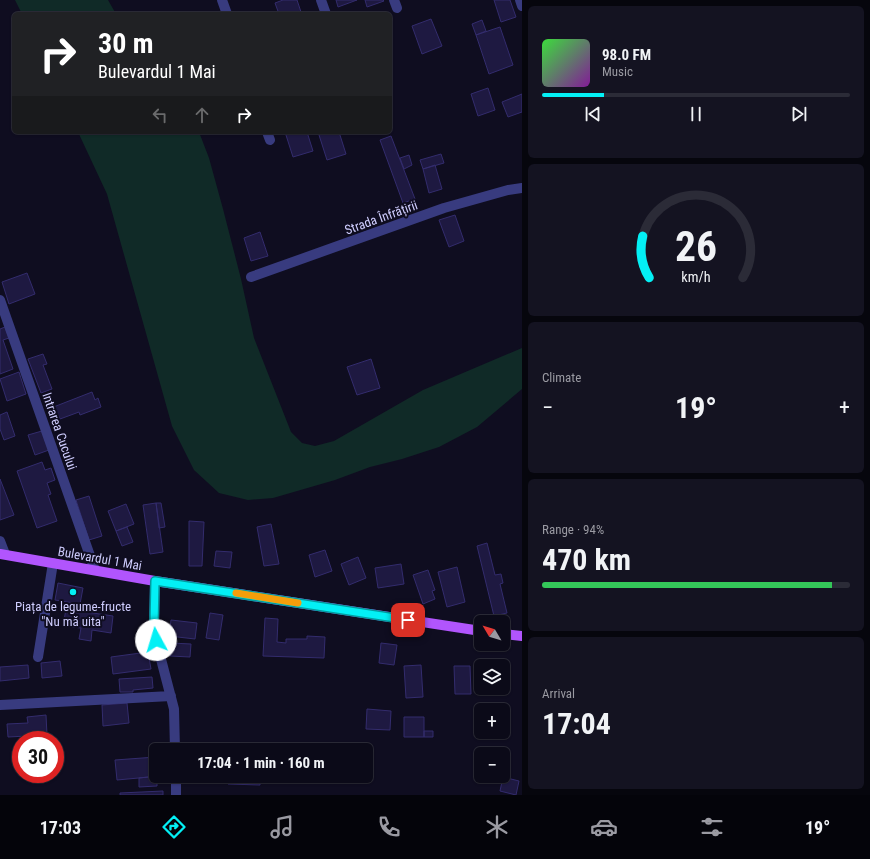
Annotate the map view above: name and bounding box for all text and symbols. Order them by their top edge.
text: 30 m [98,27,154,60]
icon: right [32,28,84,80]
text: 98.0 FM [602,46,651,64]
text: Bulevardul 1 Mai [98,61,216,82]
text: Music [602,64,633,79]
icon: previous [582,103,604,125]
icon: pause [685,103,707,125]
icon: next [788,103,810,125]
icon: left [149,104,171,126]
icon: ahead [191,104,213,126]
icon: right [233,104,255,126]
street label: Strada Înfrățirii [343,197,420,239]
text: 26 [675,221,717,270]
text: km/h [681,268,711,284]
text: Climate [542,370,581,385]
text: 19° [675,390,717,425]
street label: Intrarea Cucului [39,391,80,472]
text: − [542,395,553,420]
text: + [839,395,850,420]
text: Range · 94% [542,522,604,537]
text: 470 km [542,542,631,577]
street label: Bulevardul 1 Mai [57,544,143,573]
marker: Piața de legume-fructe "Nu mă uita" [68,587,78,597]
place label: Piața de legume-fructe "Nu mă uita" [15,599,131,629]
pin [391,603,425,637]
icon: arrive [397,609,419,631]
north arrow [474,615,510,651]
map controls [474,615,510,783]
position arrow [135,619,177,661]
button: layers [474,659,510,695]
text: Arrival [542,686,575,701]
button: + [474,703,510,739]
text: 17:04 [542,706,611,741]
speed limit sign: 30 [12,731,64,783]
button: − [474,747,510,783]
text: 17:04 · 1 min · 160 m [197,754,325,772]
icon: directions [160,813,188,841]
icon: music [268,813,296,841]
icon: phone [375,813,403,841]
icon: climate [483,813,511,841]
icon: car [590,813,618,841]
icon: filters [698,813,726,841]
text: 17:03 [40,817,81,838]
text: 19° [805,817,830,838]

